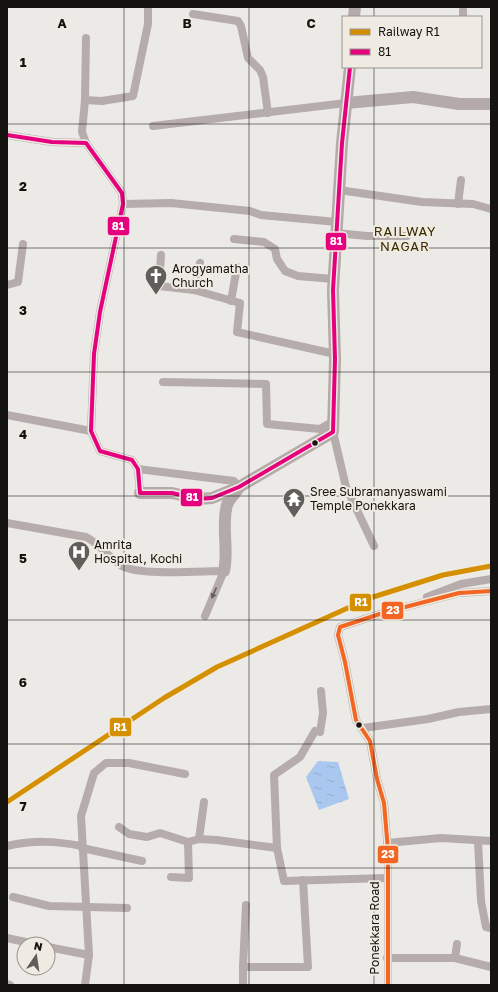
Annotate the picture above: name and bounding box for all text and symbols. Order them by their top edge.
text: A [57,15,67,31]
text: B [182,15,192,31]
text: C [306,15,316,31]
legend [342,16,482,68]
text: Railway R1 [378,24,440,39]
text: 81 [378,44,391,59]
text: 1 [20,54,27,70]
text: 2 [19,178,27,194]
line badge: 81 [107,216,130,236]
text: 81 [112,219,125,232]
district label: RAILWAY NAGAR [374,223,436,254]
line badge: 81 [325,232,347,251]
text: 81 [330,234,343,247]
place label: Arogyamatha Church [172,261,249,290]
church icon: Arogyamatha Church [143,263,169,296]
text: 3 [19,302,27,318]
text: 4 [19,426,27,442]
unlabelled marker [310,438,320,448]
place label: Sree Subramanyaswami Temple Ponekkara [310,484,447,513]
temple icon: Sree Subramanyaswami Temple Ponekkara [281,486,307,519]
line badge: 81 [180,488,203,507]
text: 81 [186,490,199,503]
place label: Amrita Hospital, Kochi [94,537,182,566]
hospital icon: Amrita Hospital, Kochi [66,539,92,572]
text: 5 [19,550,27,566]
one-way arrow [210,588,216,600]
line badge: R1 [349,593,372,612]
text: R1 [354,595,368,608]
line badge: 23 [381,601,404,620]
text: 23 [386,603,400,616]
text: 6 [19,674,27,690]
line badge: R1 [109,717,132,737]
text: R1 [113,720,127,733]
unlabelled marker [354,720,364,730]
text: 7 [19,798,27,814]
line badge: 23 [377,845,399,864]
text: 23 [381,847,395,860]
street label: Ponekkara Road [367,881,382,975]
north arrow [16,936,56,976]
text: N [33,938,44,953]

